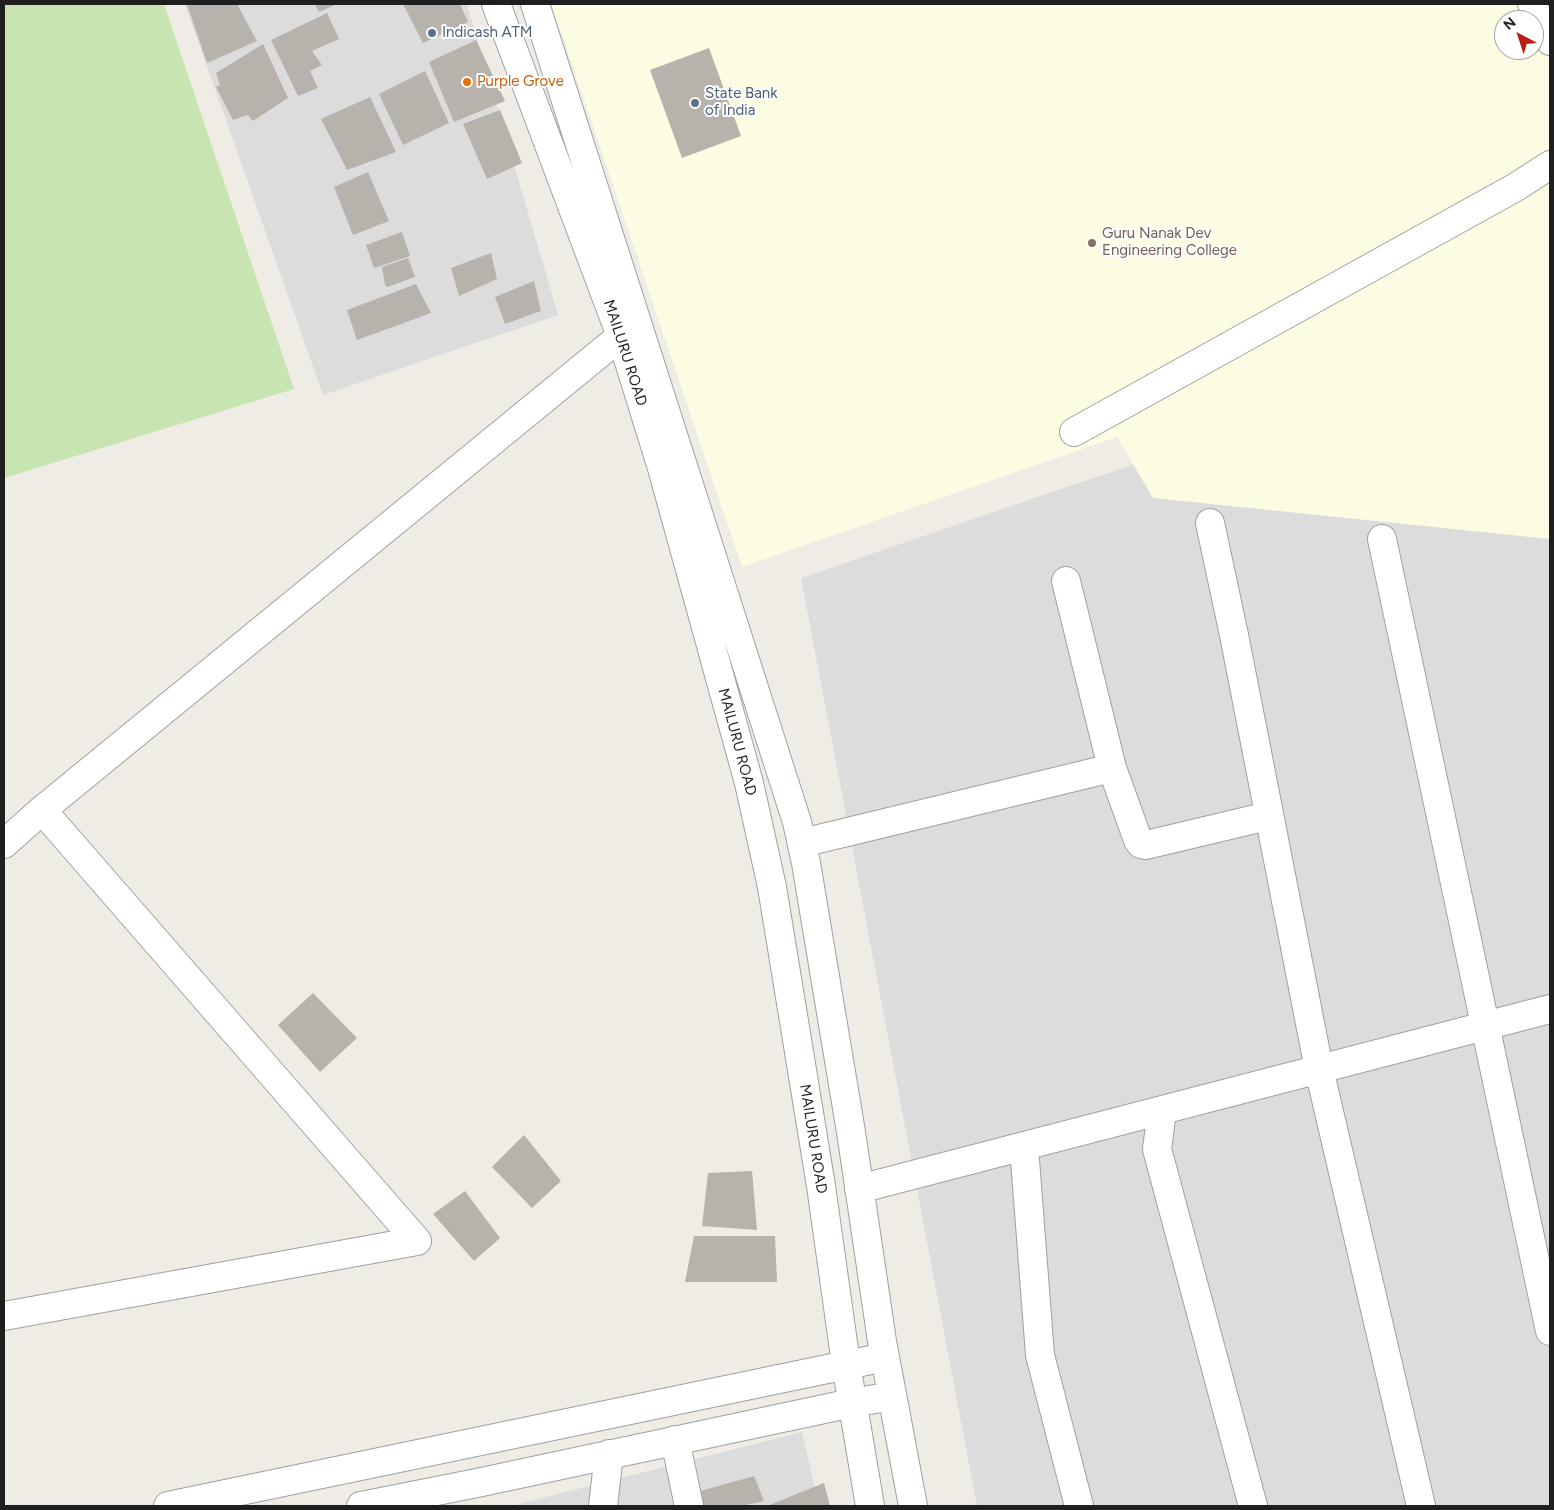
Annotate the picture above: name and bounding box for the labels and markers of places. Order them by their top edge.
place label: Indicash ATM [442,24,532,42]
marker: Indicash ATM [426,27,438,39]
place label: Purple Grove [477,73,564,91]
marker: Purple Grove [461,76,473,88]
place label: State Bank of India [705,85,777,120]
marker: State Bank of India [689,97,701,109]
place label: Guru Nanak Dev Engineering College [1102,225,1237,260]
marker: Guru Nanak Dev Engineering College [1086,237,1098,249]

